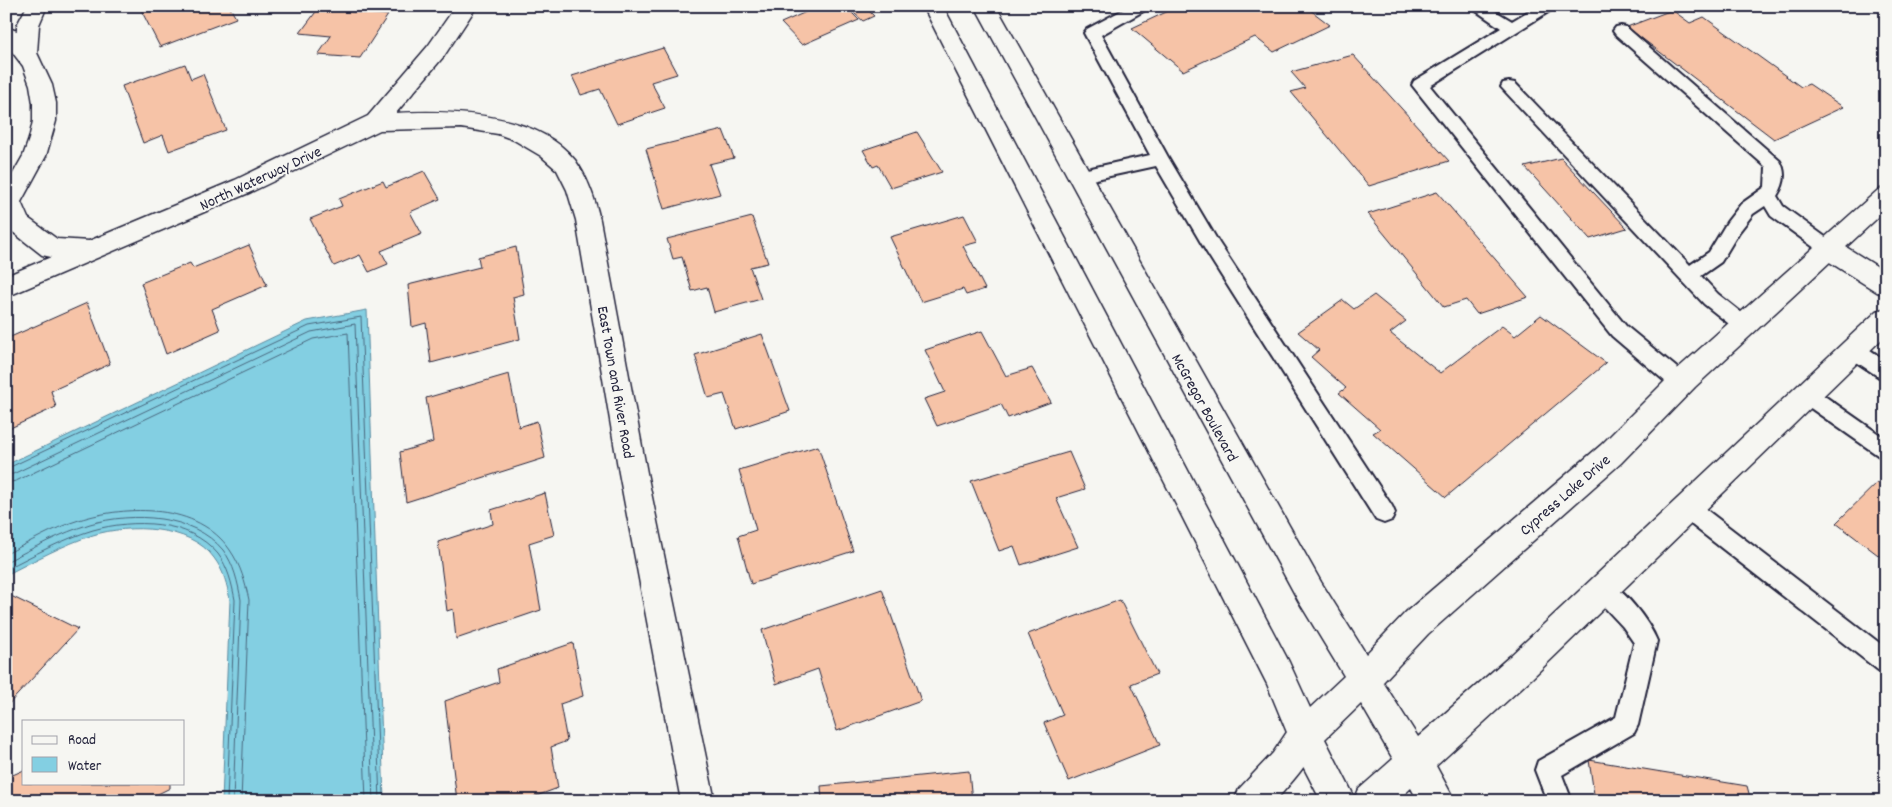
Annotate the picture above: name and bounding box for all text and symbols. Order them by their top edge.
street label: North Waterway Drive [196,141,326,218]
street label: East Town and River Road [590,304,639,461]
street label: McGregor Boulevard [1165,350,1243,467]
street label: Cypress Lake Drive [1515,450,1616,542]
legend [22,720,185,784]
text: Road [68,730,96,752]
text: Water [68,756,102,778]

